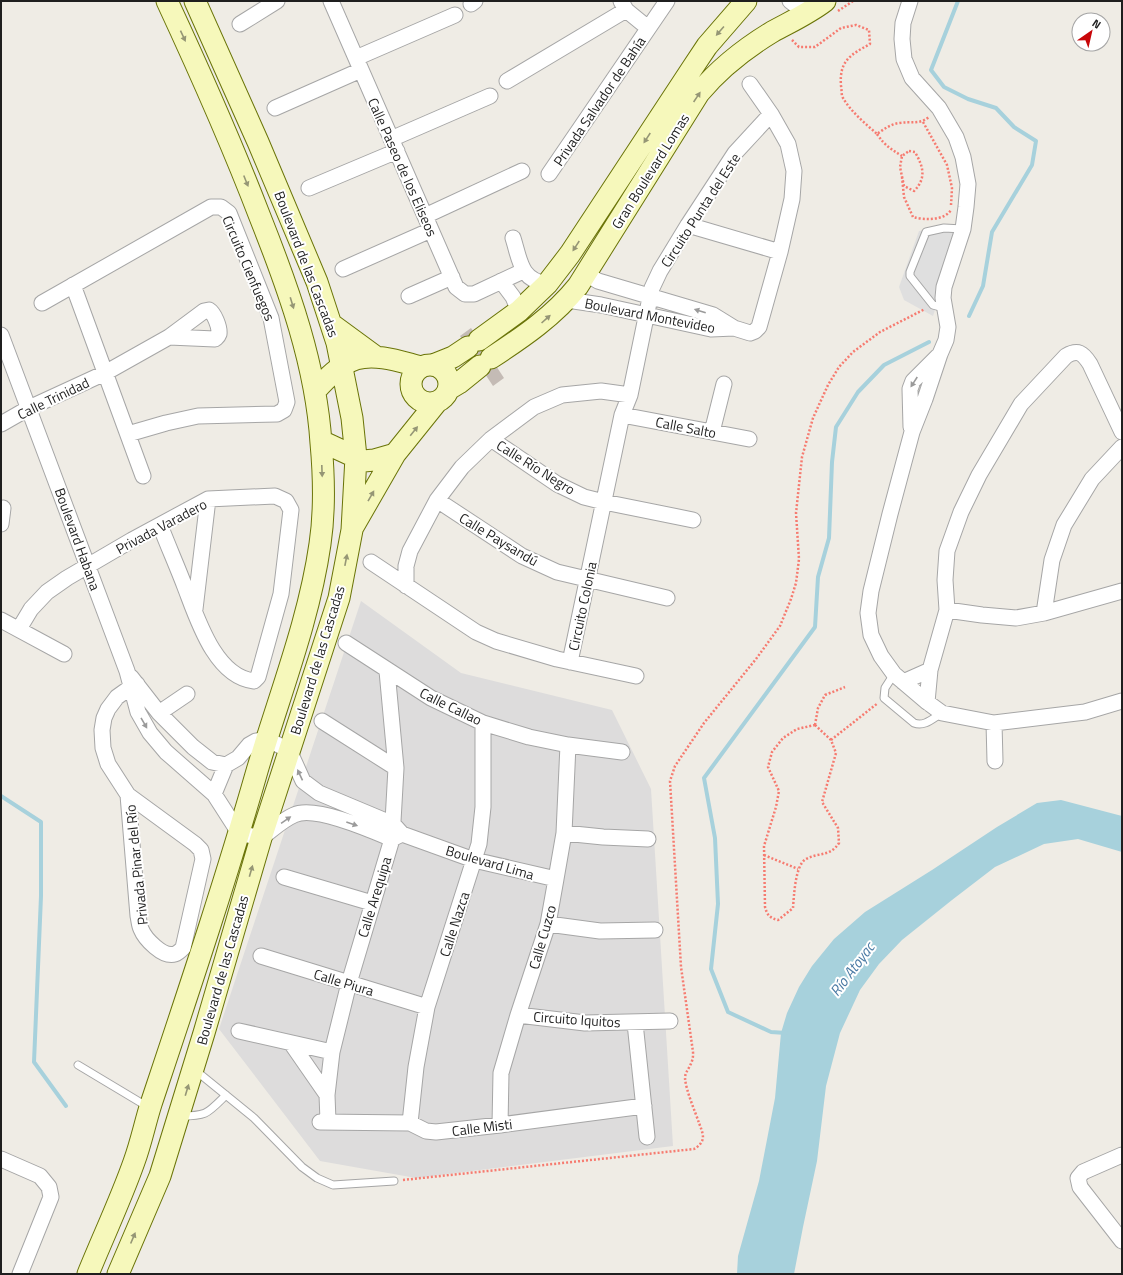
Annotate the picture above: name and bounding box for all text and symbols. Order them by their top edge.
north arrow [1071,12,1111,52]
text: N [1089,15,1104,32]
one-way arrow [716,25,725,36]
one-way arrow [180,31,186,42]
street label: Privada Salvador de Bahía [548,32,650,170]
one-way arrow [693,91,701,102]
street label: Calle Paseo de los Eliseos [363,94,443,240]
street label: Gran Boulevard Lomas [606,109,694,233]
one-way arrow [643,133,651,143]
street label: Circuito Punta del Este [655,149,745,271]
one-way arrow [243,176,249,187]
street label: Boulevard de las Cascadas [269,188,345,340]
street label: Circuito Cienfuegos [217,212,281,324]
one-way arrow [572,241,579,252]
street label: Boulevard Montevideo [583,292,717,338]
one-way arrow [289,297,295,309]
one-way arrow [693,308,705,314]
one-way arrow [540,314,551,323]
street label: Calle Trinidad [13,372,93,424]
one-way arrow [910,377,917,388]
street label: Calle Salto [654,411,718,443]
one-way arrow [409,425,418,436]
street label: Calle Río Negro [493,434,579,500]
one-way arrow [319,465,325,478]
street label: Boulevard Habana [50,485,106,593]
one-way arrow [368,490,375,502]
street label: Privada Varadero [112,493,210,559]
street label: Calle Paysandú [455,507,543,571]
one-way arrow [344,553,350,566]
street label: Circuito Colonia [562,560,602,652]
street label: Boulevard de las Cascadas [284,583,350,737]
street label: Calle Callao [416,682,486,730]
one-way arrow [141,717,148,729]
one-way arrow [297,769,303,780]
street label: Privada Pinar del Río [119,804,153,926]
one-way arrow [280,816,291,824]
one-way arrow [346,821,358,827]
street label: Boulevard Lima [443,839,537,885]
street label: Calle Arequipa [352,854,396,940]
one-way arrow [248,865,254,877]
street label: Calle Nazca [434,889,474,959]
street label: Boulevard de las Cascadas [191,893,253,1047]
street label: Calle Cuzco [523,902,561,972]
water label: Río Atoyac [824,936,881,1001]
street label: Calle Piura [311,963,377,1001]
street label: Circuito Iquitos [533,1005,621,1033]
one-way arrow [184,1083,190,1095]
street label: Calle Misti [451,1113,513,1141]
one-way arrow [130,1233,136,1244]

